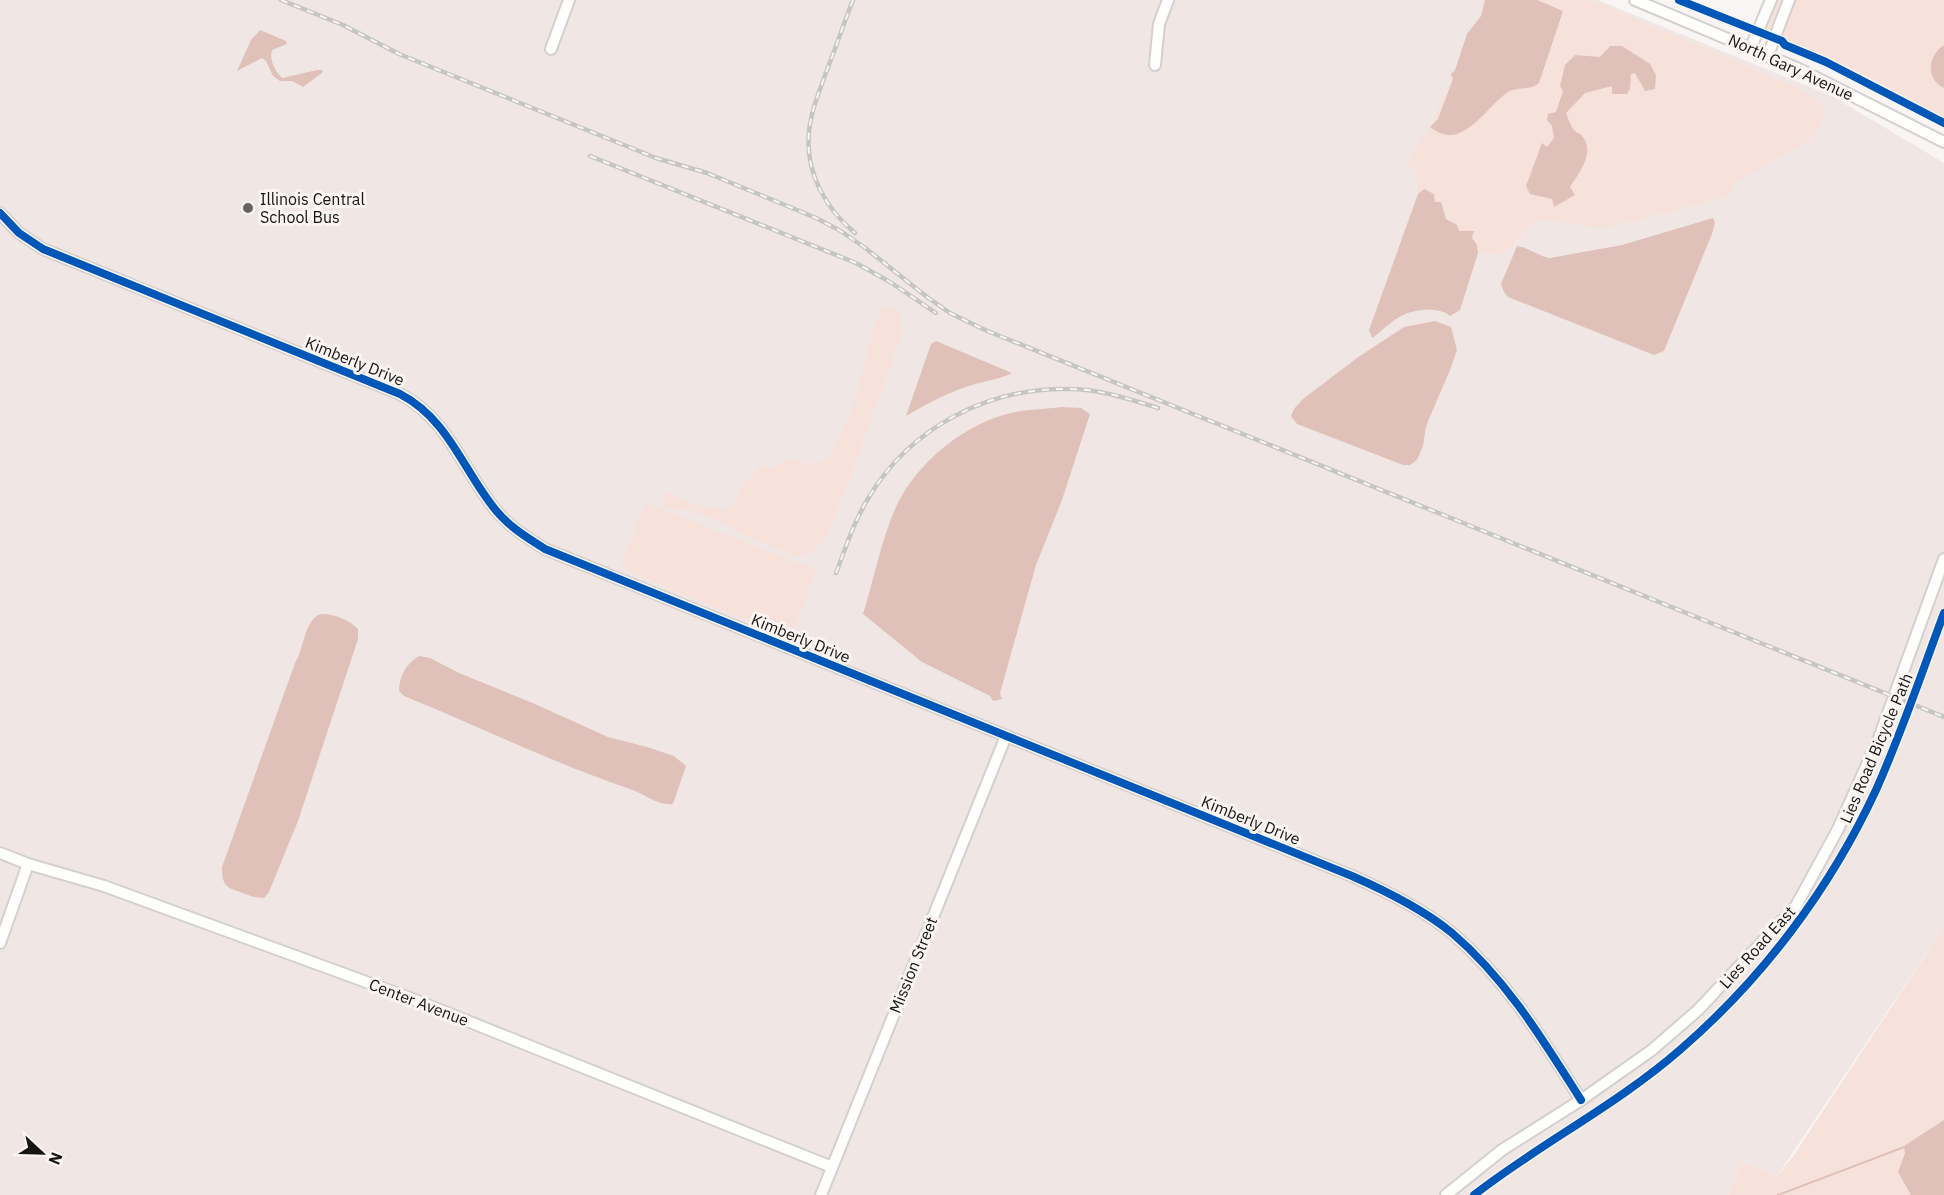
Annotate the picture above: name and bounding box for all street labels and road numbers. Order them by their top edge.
street label: North Gary Avenue [1725,29,1857,105]
street label: Kimberly Drive [303,332,408,390]
street label: Kimberly Drive [749,609,854,667]
street label: Lies Road Bicycle Path [1835,670,1917,826]
street label: Kimberly Drive [1199,791,1304,849]
street label: Lies Road East [1715,902,1799,992]
street label: Mission Street [885,914,941,1016]
street label: Center Avenue [366,974,472,1030]

